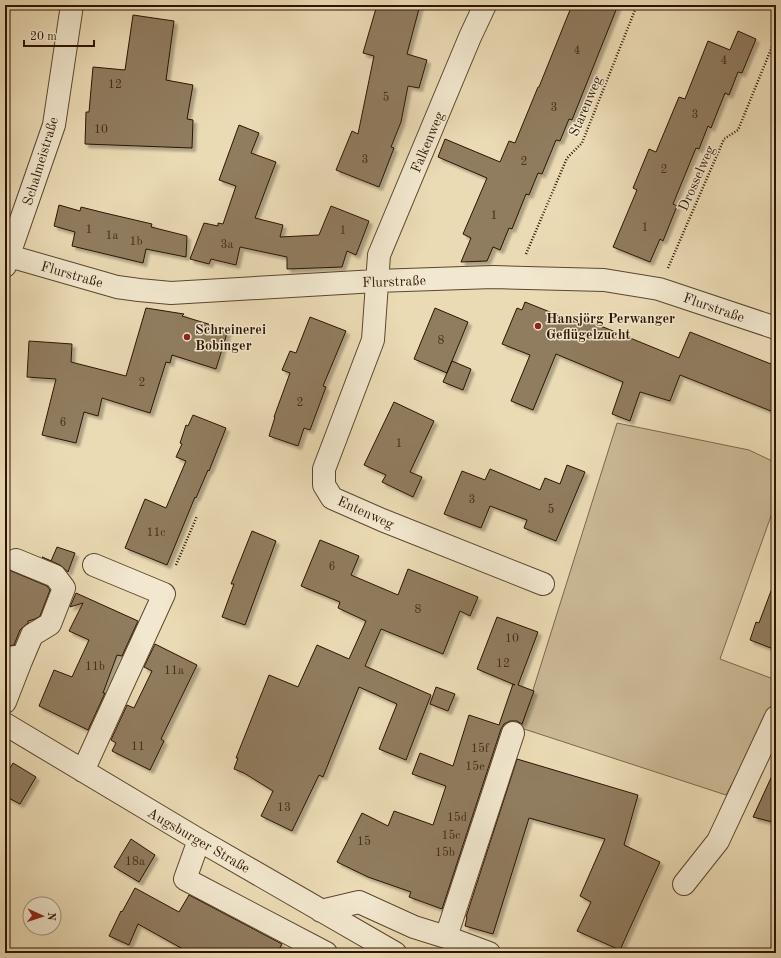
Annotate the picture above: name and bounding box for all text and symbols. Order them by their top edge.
scale bar [24,22,94,48]
text: 20 m [30,31,57,43]
house number: 4 [574,45,581,57]
house number: 4 [721,55,728,67]
street label: Starenweg [567,74,605,139]
house number: 12 [108,79,122,91]
house number: 5 [383,91,390,104]
house number: 3 [551,102,557,114]
street label: Falkenweg [409,109,447,175]
house number: 3 [692,109,698,121]
street label: Schalmeistraße [21,115,61,207]
house number: 10 [94,124,108,136]
street label: Drosselweg [676,143,718,213]
house number: 3 [362,154,368,166]
house number: 2 [521,156,527,168]
house number: 2 [661,164,667,176]
house number: 1 [491,210,497,222]
house number: 1 [642,222,648,234]
house number: 1 [86,224,92,236]
house number: 1 [340,225,346,237]
house number: 1a [106,230,119,242]
house number: 1b [129,236,143,248]
house number: 3a [221,239,234,251]
street label: Flurstraße [39,259,104,290]
street label: Flurstraße [362,274,426,290]
street label: Flurstraße [681,291,746,325]
place label: Hansjörg Perwanger Geflügelzucht [546,312,675,342]
marker: Hansjörg Perwanger Geflügelzucht [533,321,543,331]
place label: Schreinerei Bobinger [195,323,266,353]
marker: Schreinerei Bobinger [182,332,192,342]
house number: 8 [438,335,445,347]
house number: 2 [139,377,145,389]
house number: 2 [297,397,303,409]
house number: 6 [60,417,67,429]
house number: 1 [396,438,402,450]
street label: Entenweg [335,494,396,532]
house number: 3 [469,494,475,506]
house number: 5 [548,503,555,516]
house number: 11c [146,527,166,539]
house number: 6 [329,561,336,573]
house number: 8 [415,604,422,616]
house number: 10 [505,633,519,645]
house number: 12 [496,658,510,670]
house number: 11b [85,661,105,673]
house number: 11a [164,665,184,677]
house number: 11 [131,741,145,753]
house number: 15f [471,742,490,755]
house number: 15e [465,760,485,773]
house number: 13 [277,802,291,814]
street label: Augsburger Straße [145,806,252,876]
house number: 15d [447,811,467,824]
house number: 15c [441,829,461,842]
house number: 15 [357,835,371,848]
house number: 15b [435,846,455,859]
house number: 18a [125,856,145,868]
north arrow [22,896,62,936]
text: N [45,912,56,922]

